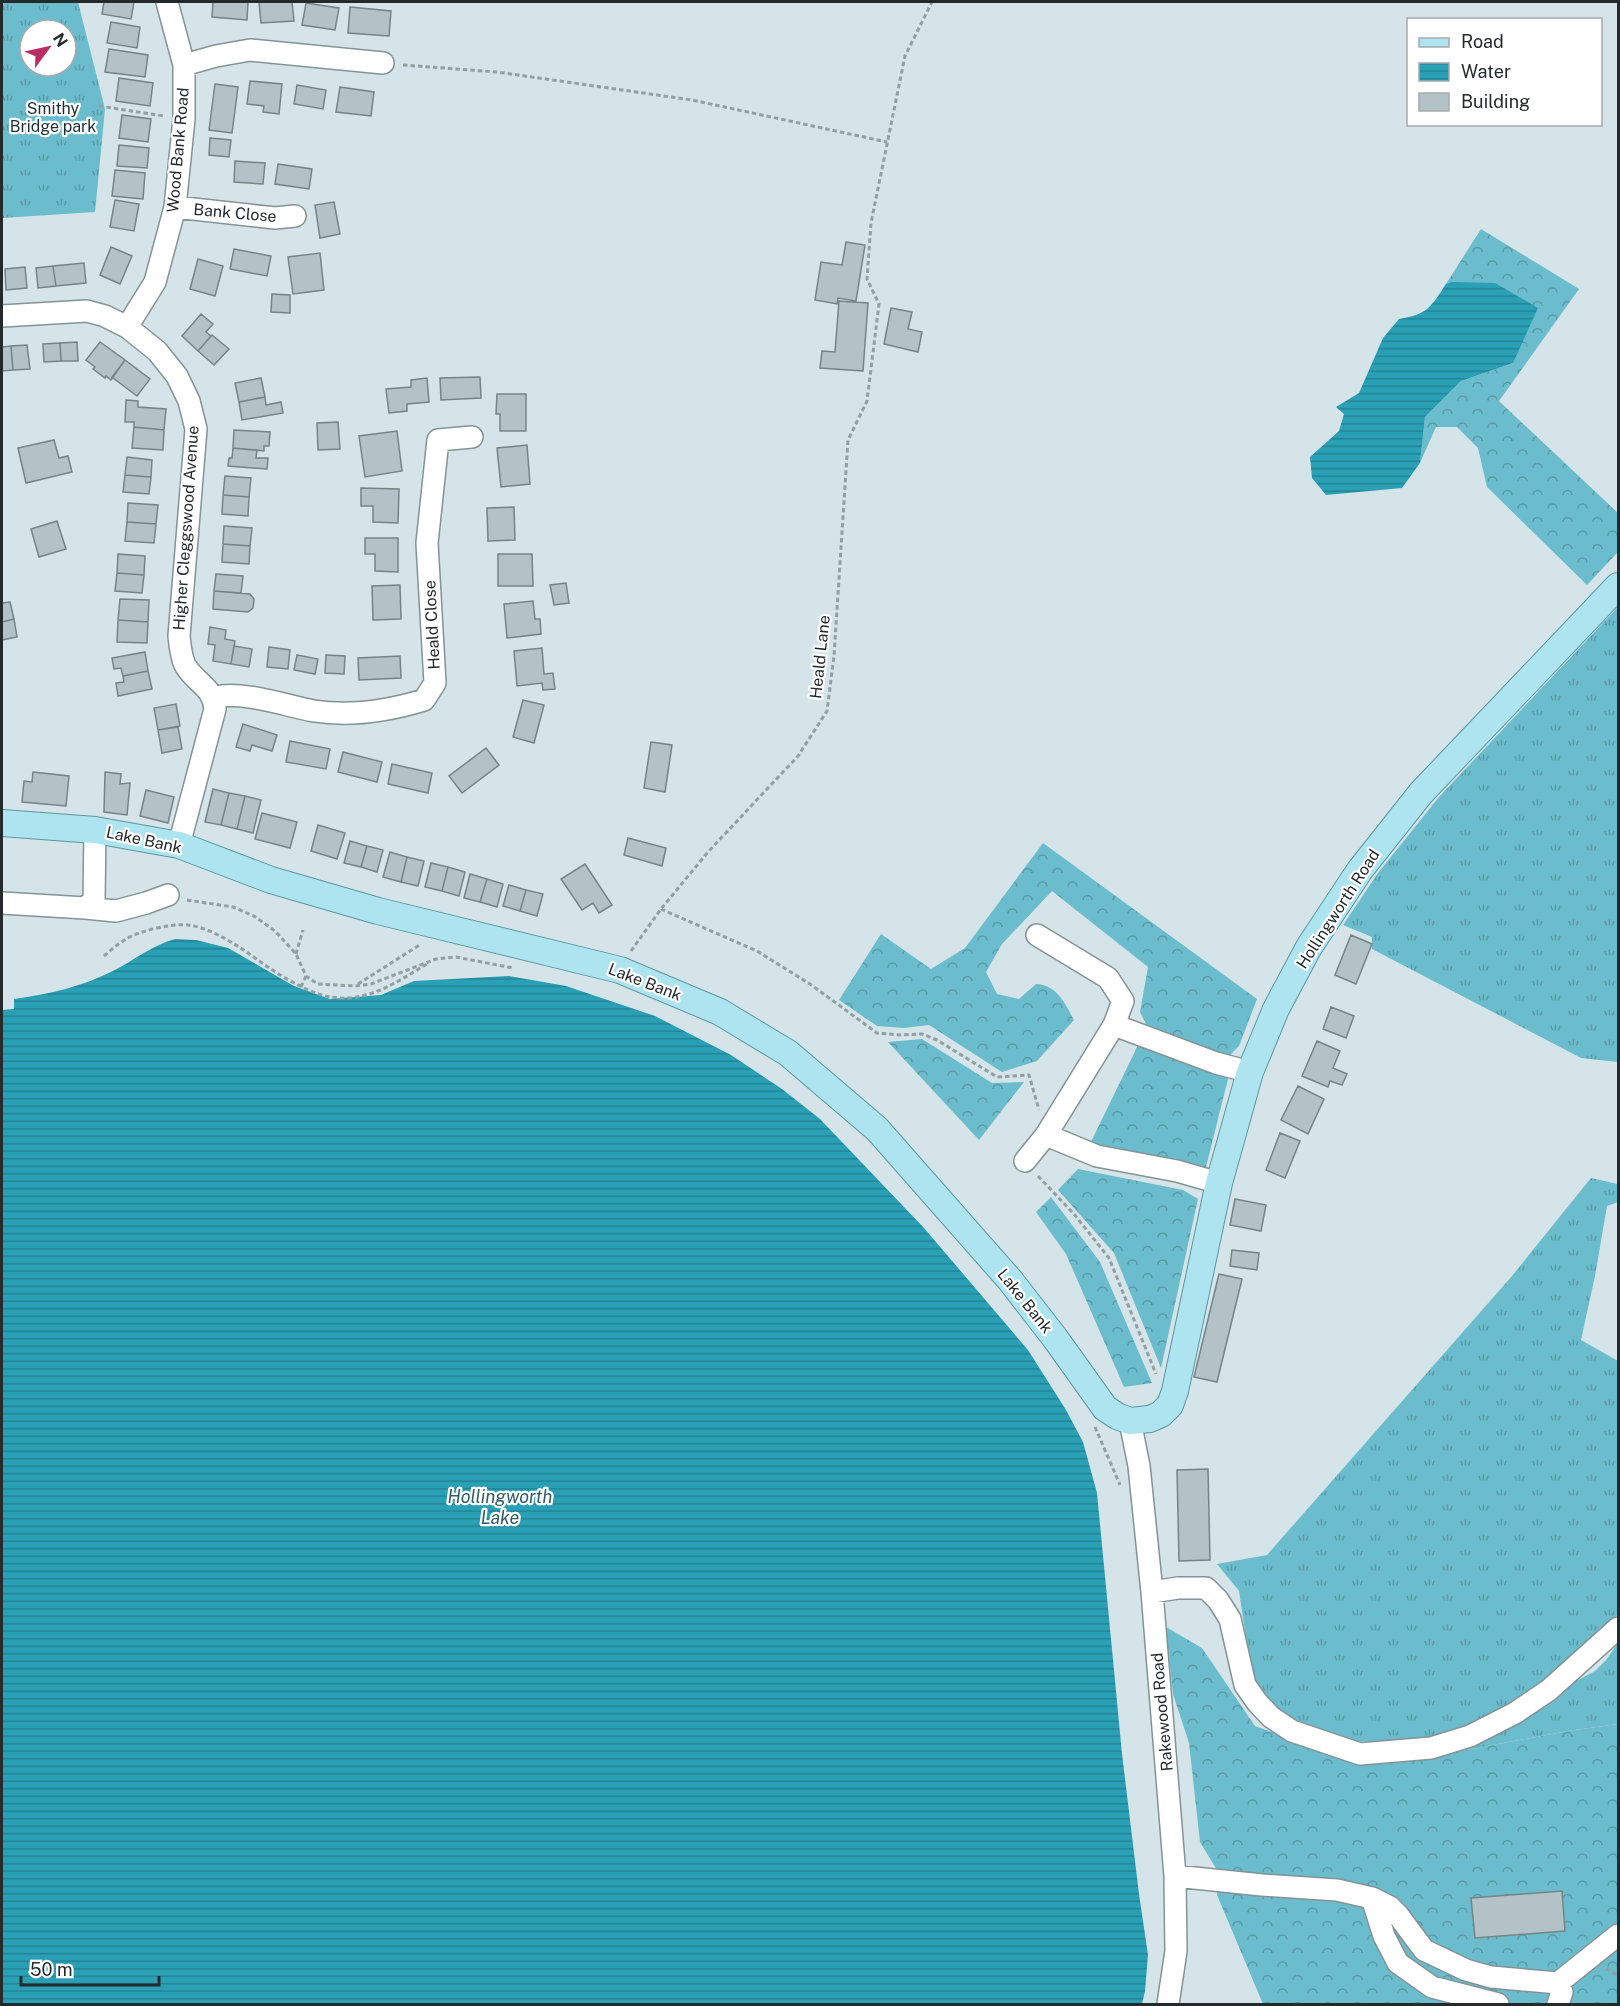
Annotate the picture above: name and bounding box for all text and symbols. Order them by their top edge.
north arrow [18,18,78,78]
legend [1407,18,1602,126]
text: N [49,30,72,51]
text: Road [1461,31,1504,52]
text: Water [1461,61,1511,82]
street label: Wood Bank Road [163,87,193,213]
text: Building [1461,91,1530,112]
park label: Smithy Bridge park [10,99,96,136]
street label: Bank Close [193,200,277,226]
street label: Higher Cleggswood Avenue [169,425,203,631]
street label: Heald Close [420,580,444,670]
street label: Heald Lane [806,614,834,700]
street label: Lake Bank [104,823,184,857]
street label: Hollingworth Road [1292,846,1384,972]
street label: Lake Bank [606,959,684,1005]
street label: Lake Bank [993,1265,1057,1337]
water label: Hollingworth Lake [448,1486,552,1528]
street label: Rakewood Road [1147,1652,1177,1772]
scale bar [21,1949,159,1987]
text: 50 m [30,1959,73,1980]

